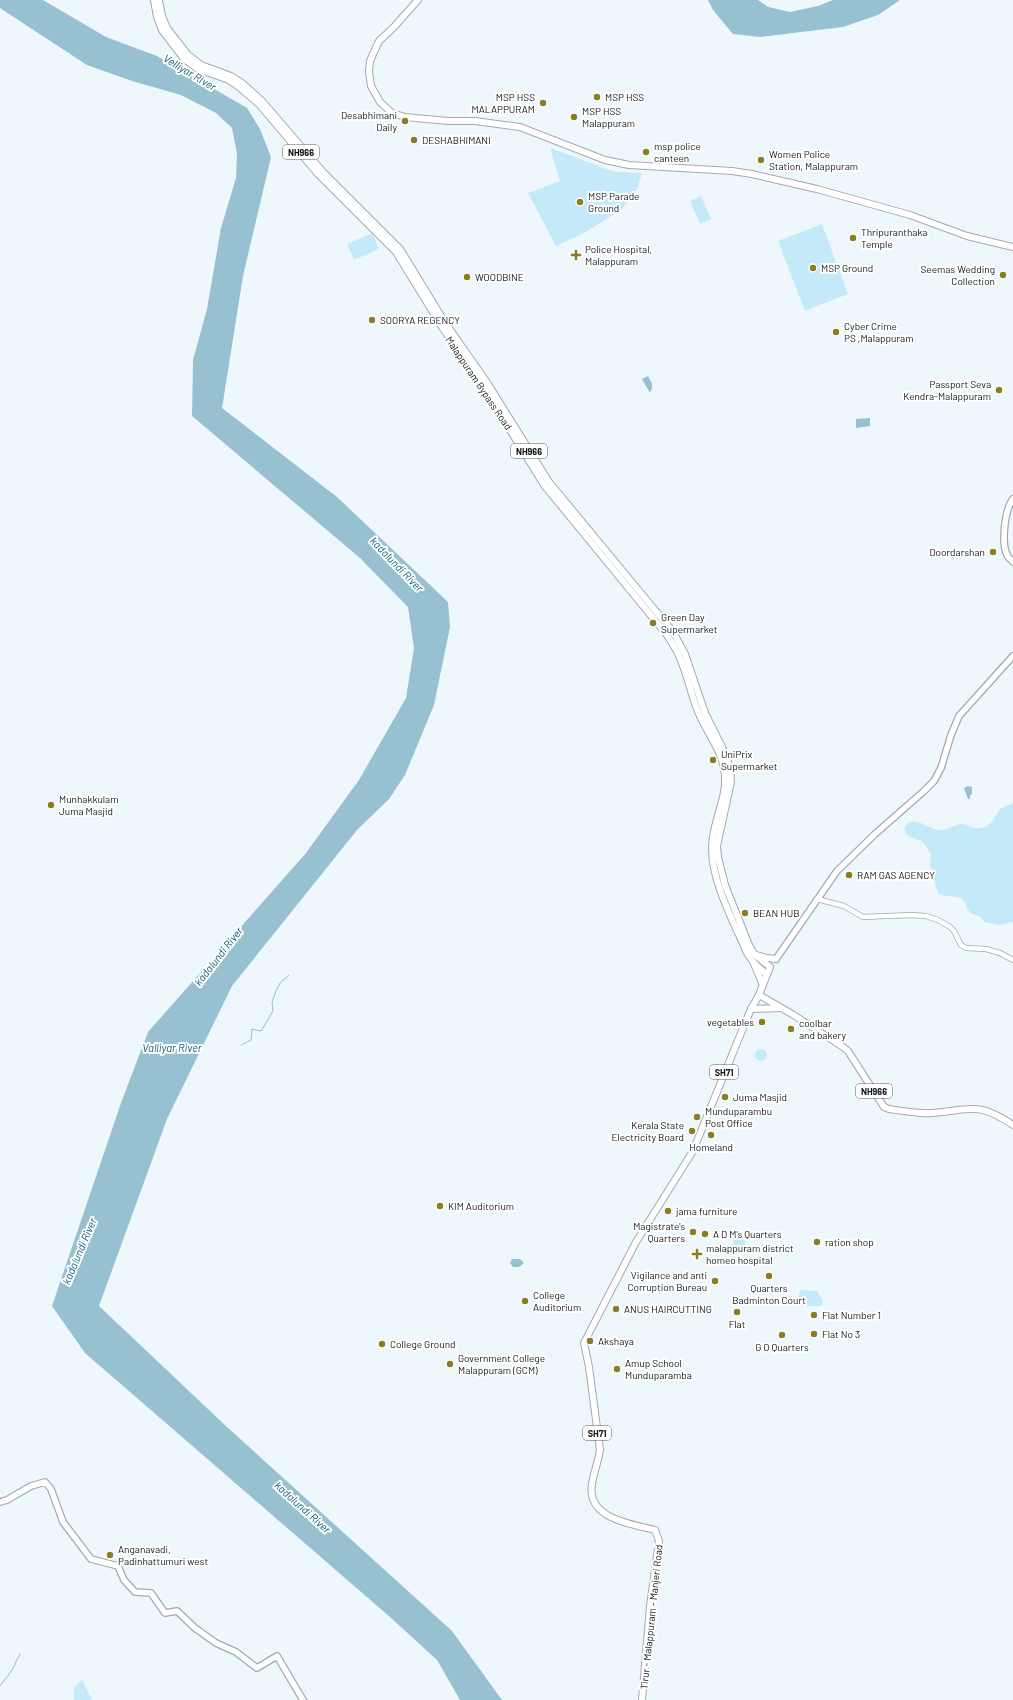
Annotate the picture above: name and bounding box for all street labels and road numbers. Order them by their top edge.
road number: NH966 [283,145,319,159]
street label: Malappuram Bypass Road [443,334,515,432]
road number: NH966 [511,444,547,458]
road number: SH71 [710,1065,738,1079]
road number: NH966 [856,1084,892,1098]
road number: SH71 [583,1426,611,1440]
street label: Tirur - Malappuram - Manjeri Road [637,1544,665,1690]

